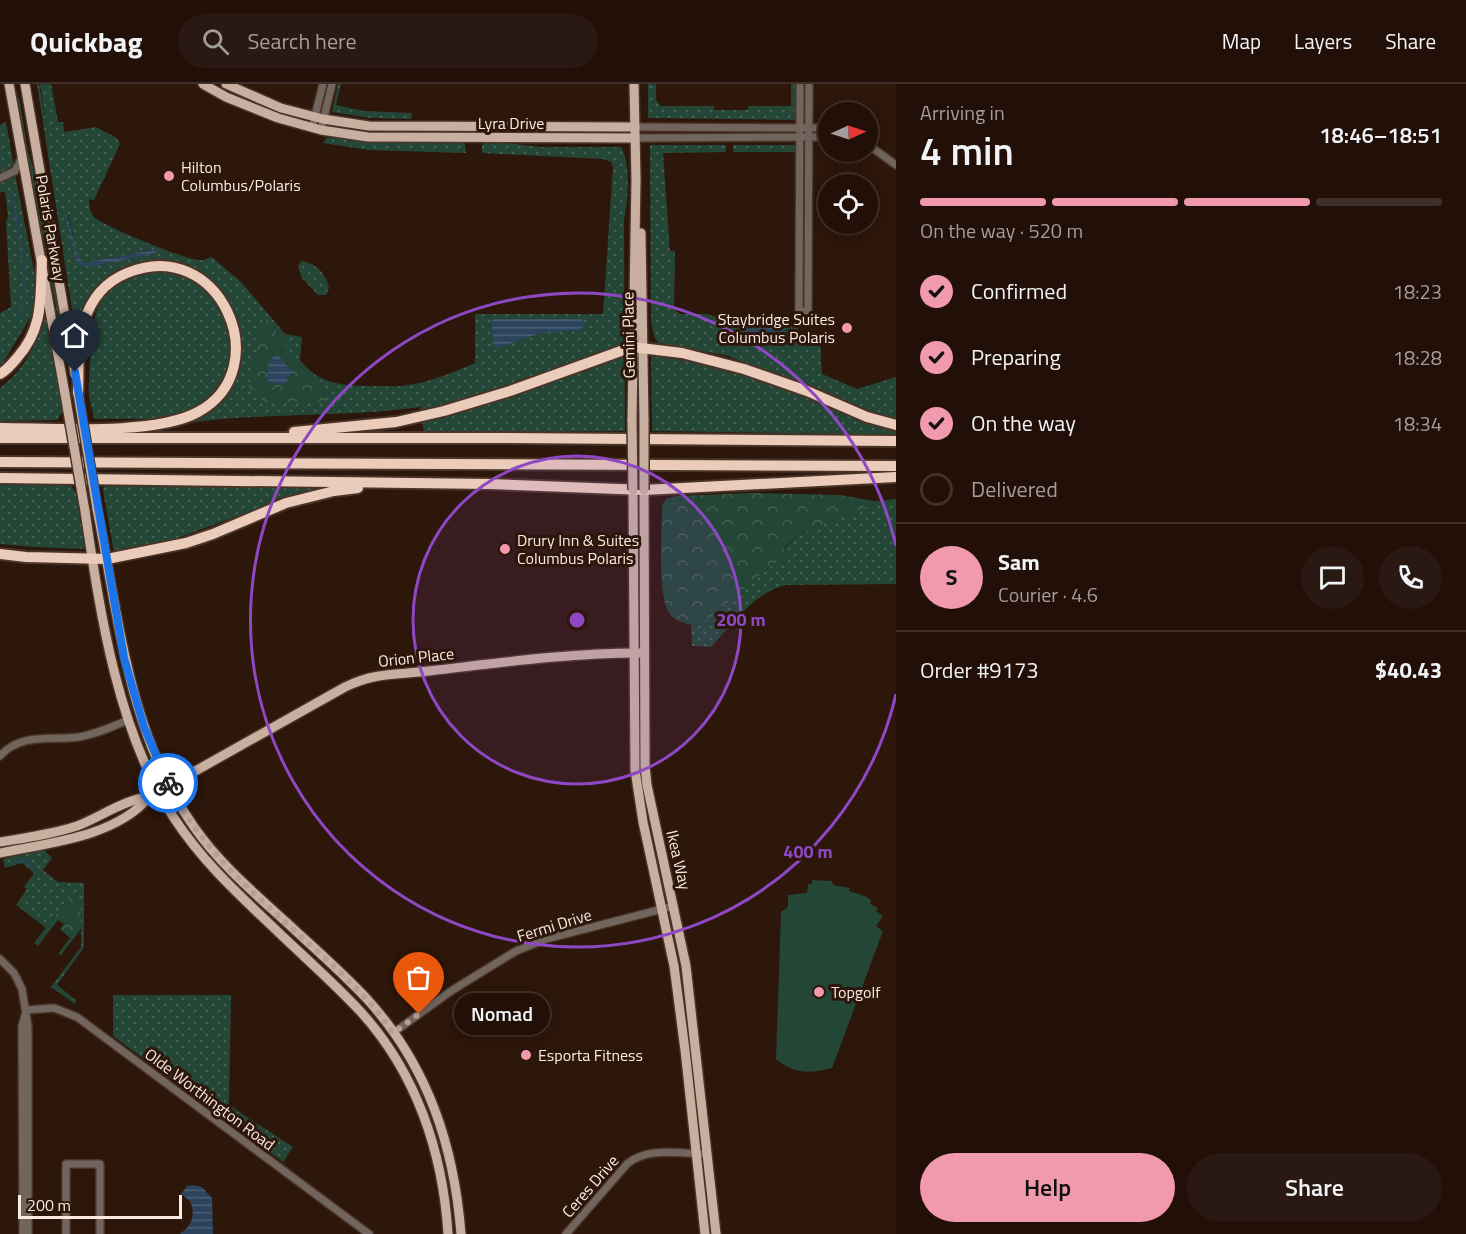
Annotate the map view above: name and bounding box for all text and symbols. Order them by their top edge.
search box [178,14,598,68]
text: Quickbag [30,20,142,63]
text: Search here [247,24,357,58]
icon: search [199,25,232,58]
text: Map [1222,25,1261,57]
text: Layers [1294,25,1352,57]
text: Share [1385,25,1436,57]
text: Arriving in [920,97,1005,128]
north arrow [818,102,878,162]
map controls [818,102,878,234]
street label: Lyra Drive [478,111,544,135]
text: 18:46–18:51 [1319,118,1442,152]
text: 4 min [920,121,1014,180]
place label: Hilton Columbus/Polaris [181,155,301,197]
marker: Hilton Columbus/Polaris [162,169,176,183]
street label: Polaris Parkway [30,173,72,284]
button: locate [818,174,878,234]
text: On the way · 520 m [920,215,1083,246]
text: Confirmed [971,274,1067,308]
icon: check [920,275,953,308]
text: 18:23 [1393,276,1442,307]
street label: Gemini Place [615,292,641,378]
place label: Staybridge Suites Columbus Polaris [718,307,835,349]
pin [49,310,100,372]
icon: home [58,319,91,352]
marker: Staybridge Suites Columbus Polaris [840,321,854,335]
text: Preparing [971,340,1061,374]
icon: check [920,341,953,374]
text: 18:28 [1393,342,1442,373]
text: On the way [971,406,1076,440]
icon: check [920,407,953,440]
text: 18:34 [1393,408,1442,439]
text: Delivered [971,472,1058,506]
place label: Drury Inn & Suites Columbus Polaris [517,528,639,570]
marker: Drury Inn & Suites Columbus Polaris [498,542,512,556]
text: Sam [998,545,1040,579]
button: chat [1301,546,1364,609]
button: phone [1379,546,1442,609]
text: S [946,560,957,594]
text: Courier · 4.6 [998,579,1098,610]
text: 200 m [716,606,766,633]
centre of rings [567,610,587,630]
street label: Orion Place [377,641,455,673]
text: Order #9173 [920,653,1039,687]
text: $40.43 [1375,653,1442,687]
courier [138,753,198,813]
icon: bike [152,767,185,800]
street label: Ikea Way [660,828,698,892]
text: 400 m [783,838,833,865]
street label: Fermi Drive [514,902,594,948]
pin [393,952,444,1014]
icon: bag [402,961,435,994]
place label: Topgolf [831,980,881,1004]
marker: Topgolf [812,985,826,999]
callout: Nomad [455,993,551,1035]
text: Nomad [471,998,533,1029]
street label: Olde Worthington Road [140,1042,280,1156]
place label: Esporta Fitness [538,1043,643,1067]
marker: Esporta Fitness [519,1048,533,1062]
street label: Ceres Drive [556,1149,624,1223]
button: Help [920,1153,1175,1222]
button: Share [1187,1153,1442,1222]
scale bar [18,1192,182,1220]
text: 200 m [27,1193,71,1217]

